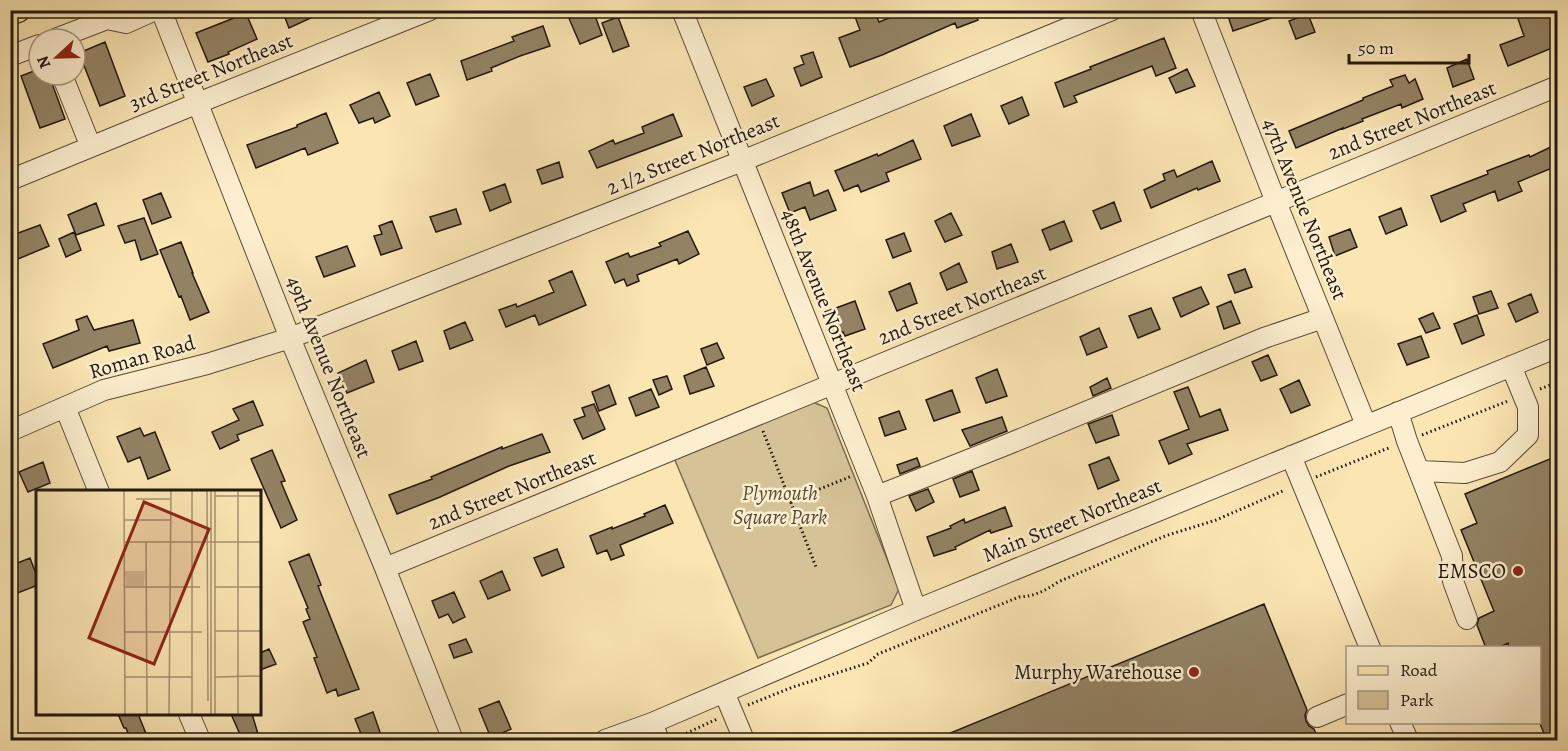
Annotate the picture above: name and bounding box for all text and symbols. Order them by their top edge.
street label: 3rd Street Northeast [125,26,297,118]
north arrow [27,27,87,87]
scale bar [1349,27,1469,65]
text: 50 m [1358,36,1394,60]
text: N [32,52,56,72]
street label: 2nd Street Northeast [1324,74,1500,166]
street label: 2 1/2 Street Northeast [602,107,784,201]
street label: 47th Avenue Northeast [1256,114,1354,304]
street label: 48th Avenue Northeast [775,205,873,396]
street label: 2nd Street Northeast [874,259,1050,351]
street label: 49th Avenue Northeast [280,272,378,462]
street label: Roman Road [86,328,199,386]
street label: 2nd Street Northeast [424,444,600,536]
street label: Main Street Northeast [978,471,1166,569]
park label: Plymouth Square Park [733,479,827,531]
inset map [36,490,261,715]
place label: EMSCO [1437,557,1506,585]
marker: EMSCO [1511,564,1525,578]
legend [1346,646,1541,724]
place label: Murphy Warehouse [1014,658,1182,686]
text: Road [1400,658,1438,682]
marker: Murphy Warehouse [1187,665,1201,679]
text: Park [1400,688,1434,712]

